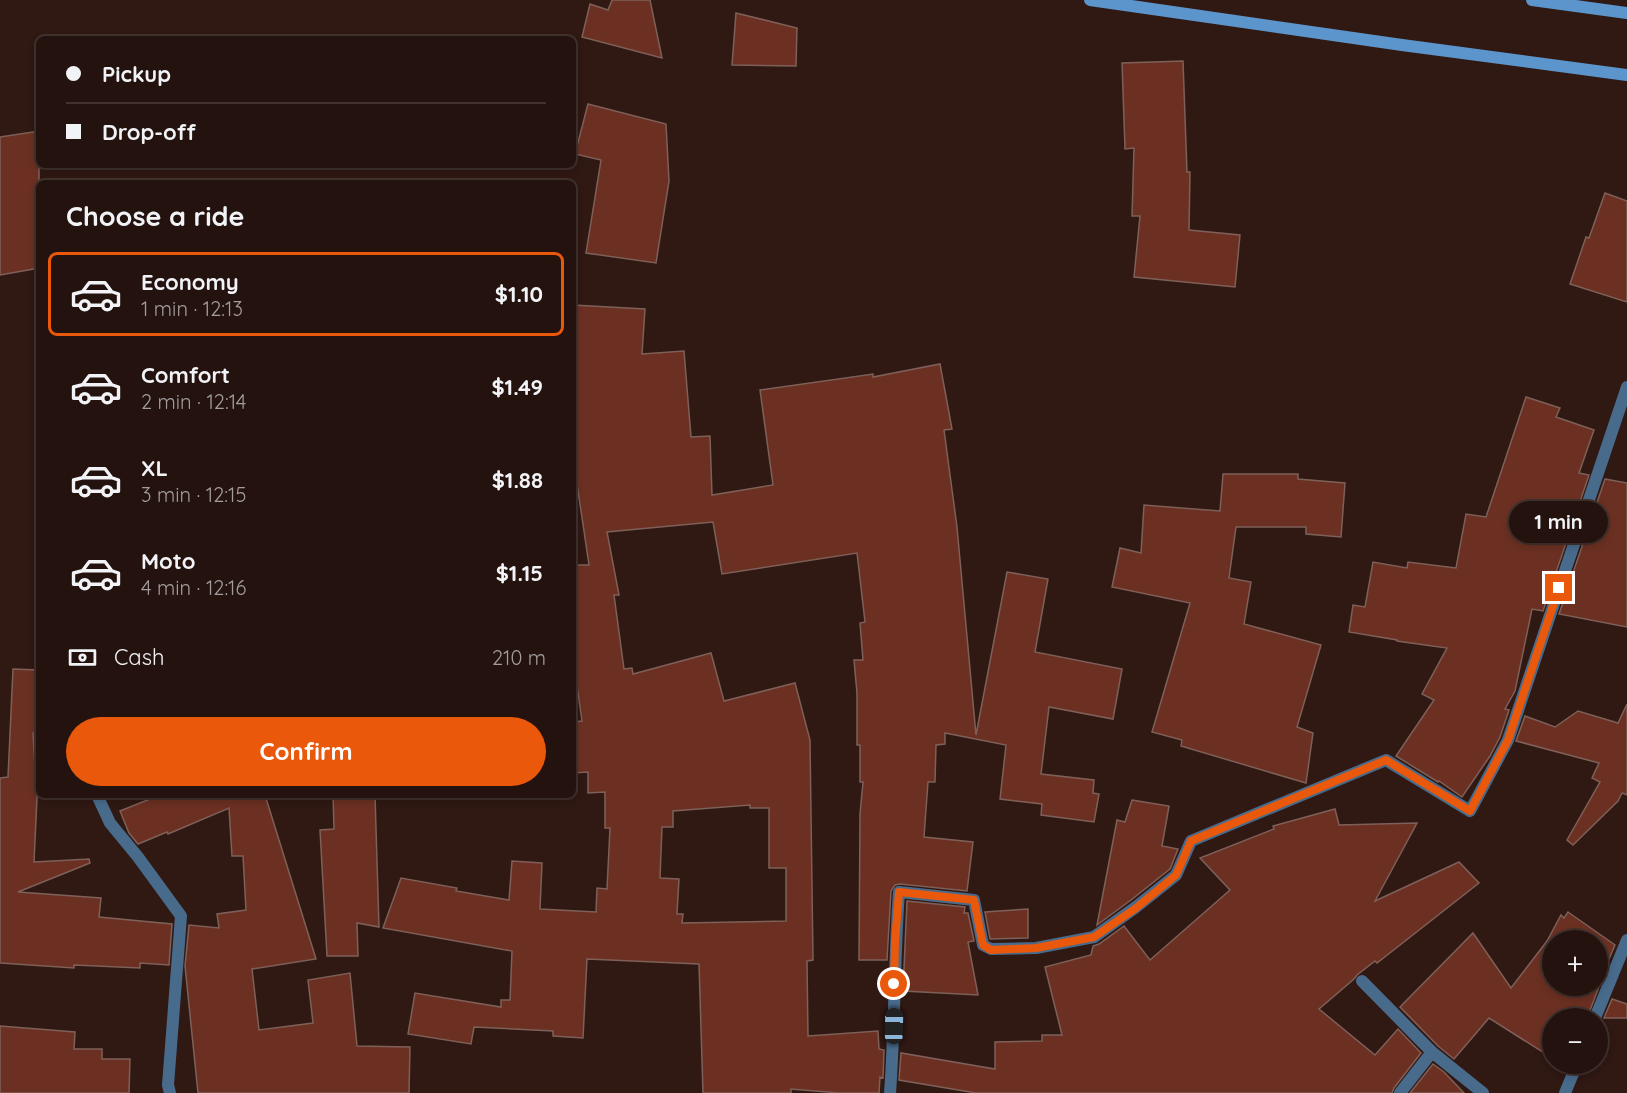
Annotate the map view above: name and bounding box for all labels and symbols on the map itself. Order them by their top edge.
callout: 1 min [1510,501,1608,543]
route end [1545,574,1572,601]
route start [880,970,907,997]
car [885,1008,903,1044]

